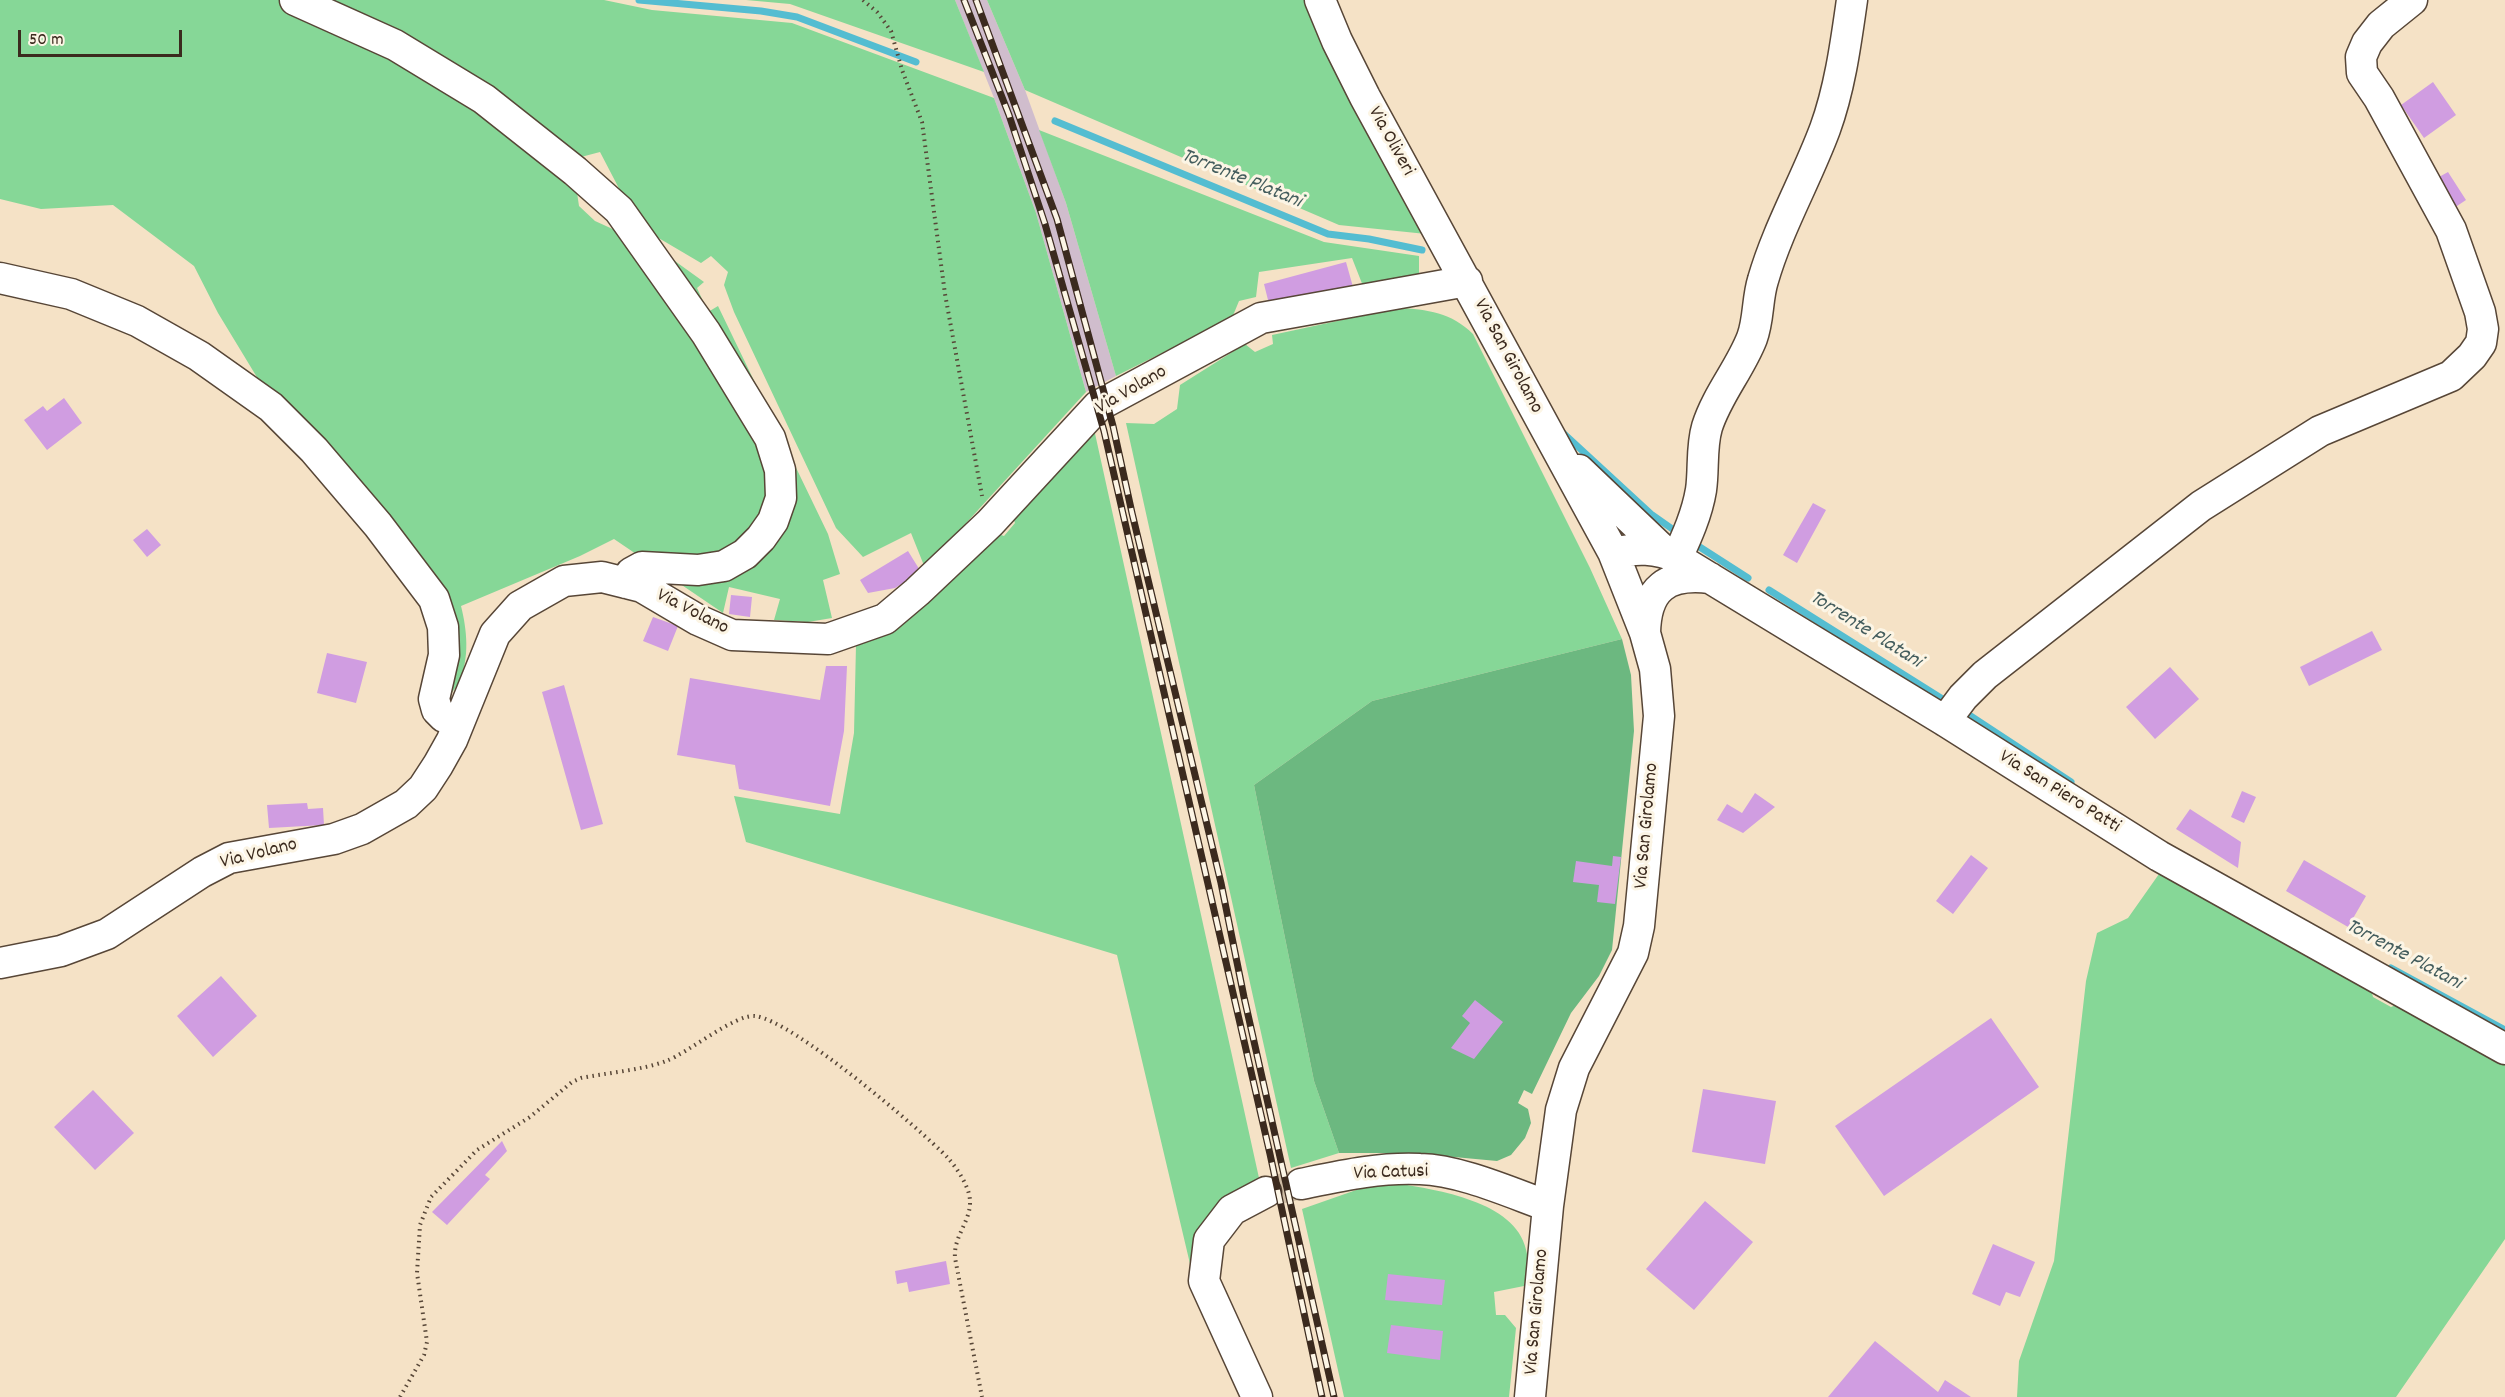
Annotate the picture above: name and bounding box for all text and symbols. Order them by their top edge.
scale bar [21,18,184,56]
text: 50 m [29,28,64,53]
street label: Via Oliveri [1361,103,1419,181]
water label: Torrente Platani [1177,144,1305,216]
street label: Via San Girolamo [1467,296,1547,418]
street label: Via Volano [1092,361,1172,421]
street label: Via Volano [652,585,732,641]
water label: Torrente Platani [1804,586,1926,676]
street label: Via San Piero Patti [1994,746,2124,840]
street label: Via San Girolamo [1631,762,1665,890]
street label: Via Volano [218,834,300,876]
water label: Torrente Platani [2341,915,2465,997]
street label: Via Catusi [1353,1161,1429,1187]
street label: Via San Girolamo [1521,1248,1555,1376]

